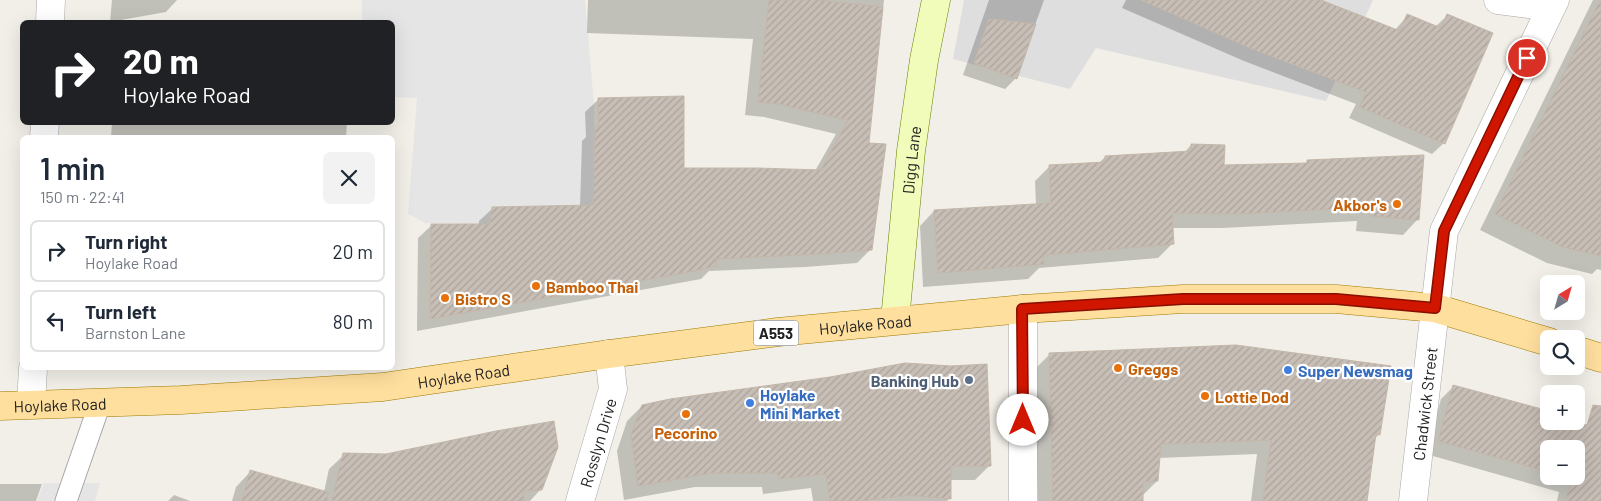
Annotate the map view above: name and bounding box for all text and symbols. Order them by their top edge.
pin [1506,37,1548,79]
text: 20 m [123,39,199,81]
icon: right [40,40,105,105]
icon: arrive [1513,44,1541,72]
text: Hoylake Road [123,81,251,107]
street label: Digg Lane [897,124,924,195]
text: 1 min [40,150,105,186]
button: close [323,152,375,204]
text: 150 m · 22:41 [40,187,125,206]
place label: Akbor's [1333,195,1387,214]
marker: Akbor's [1391,198,1403,210]
text: Turn right [85,230,167,253]
icon: right [42,237,70,265]
text: 20 m [333,240,373,263]
text: Hoylake Road [85,253,178,272]
north arrow [1540,275,1585,320]
map controls [1540,275,1585,485]
place label: Bamboo Thai [546,277,638,296]
marker: Bamboo Thai [530,280,542,292]
place label: Bistro S [455,289,511,308]
marker: Bistro S [439,292,451,304]
text: Turn left [85,300,156,323]
icon: left [42,307,70,335]
text: 80 m [333,310,373,333]
street label: Hoylake Road [818,310,912,338]
road number: A553 [754,320,798,346]
text: Barnston Lane [85,323,186,342]
button: search [1540,330,1585,375]
street label: Chadwick Street [1408,346,1440,461]
street label: Hoylake Road [416,359,511,391]
place label: Greggs [1128,359,1178,378]
place label: Super Newsmag [1298,361,1413,380]
marker: Greggs [1112,362,1124,374]
marker: Super Newsmag [1282,364,1294,376]
place label: Banking Hub [871,371,959,390]
marker: Banking Hub [963,374,975,386]
place label: Hoylake Mini Market [760,385,840,422]
button: + [1540,385,1585,430]
place label: Lottie Dod [1215,387,1289,406]
marker: Lottie Dod [1199,390,1211,402]
street label: Hoylake Road [13,393,107,415]
position arrow [996,393,1048,445]
street label: Rosslyn Drive [575,396,619,489]
marker: Hoylake Mini Market [744,397,756,409]
marker: Pecorino [680,408,692,420]
place label: Pecorino [654,423,718,442]
button: − [1540,440,1585,485]

